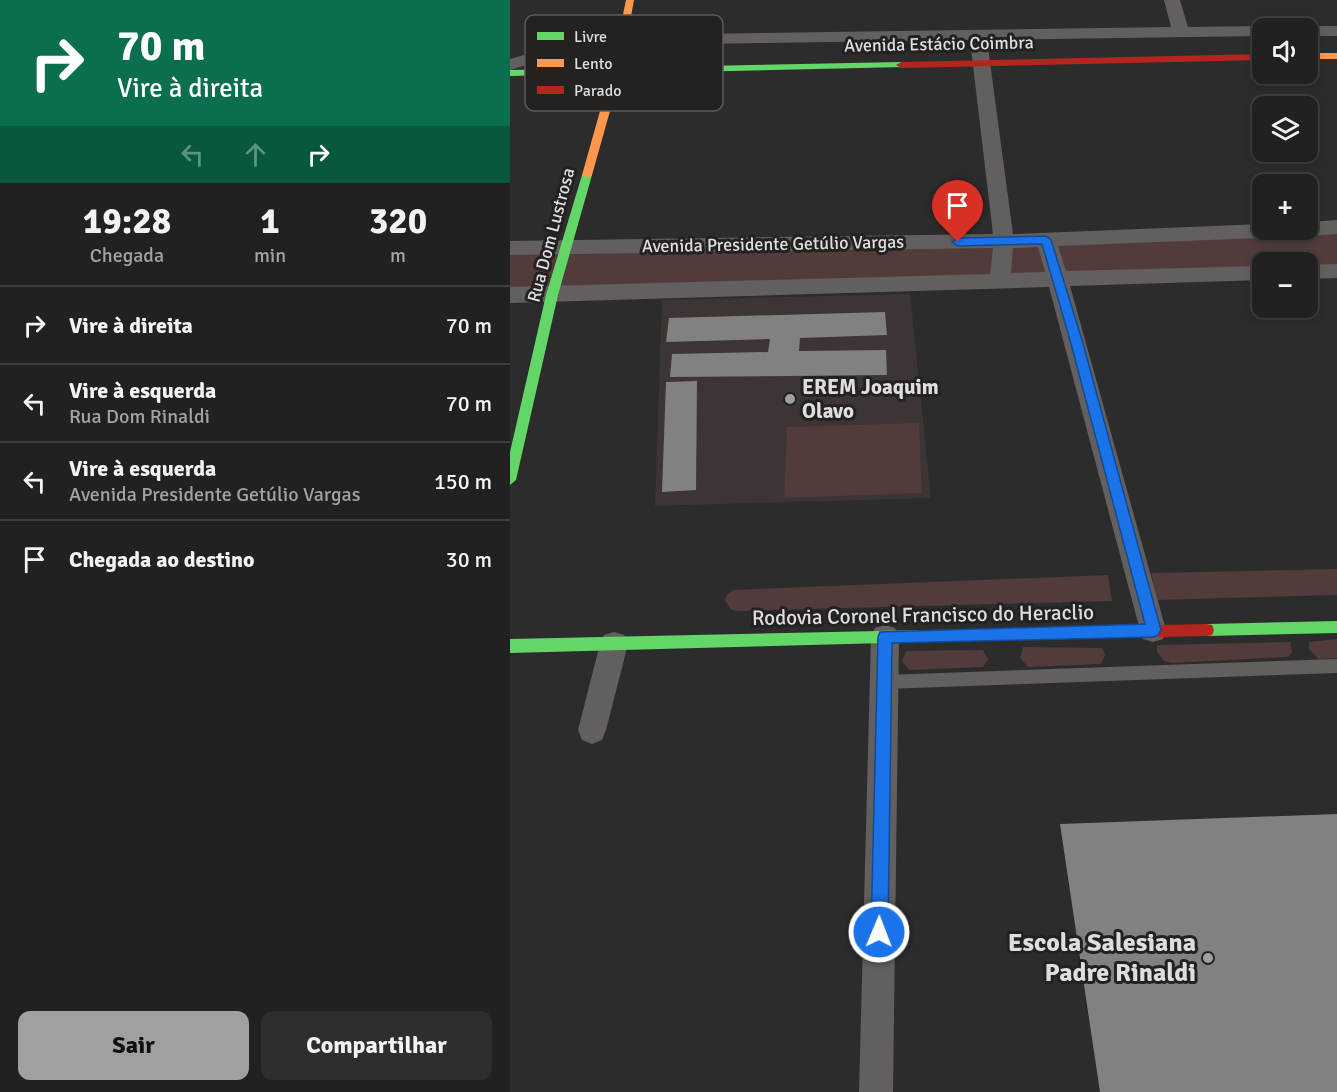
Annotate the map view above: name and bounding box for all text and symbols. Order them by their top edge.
legend [525,15,723,111]
map controls [1252,18,1318,318]
button: sound [1252,18,1318,84]
text: 70 m [117,21,206,72]
icon: right [18,24,96,102]
text: Livre [574,27,607,47]
street label: Avenida Estácio Coimbra [844,31,1034,57]
text: Lento [574,54,612,74]
text: Vire à direita [117,72,263,105]
text: Parado [574,81,621,101]
button: layers [1252,96,1318,162]
icon: left [176,138,209,171]
icon: ahead [239,138,272,171]
icon: right [302,138,335,171]
street label: Rua Dom Lustrosa [522,165,580,305]
button: + [1252,174,1318,240]
pin [932,180,983,242]
icon: arrive [941,189,974,222]
text: 19:28 [83,199,171,244]
text: 1 [260,199,280,244]
text: 320 [369,199,427,244]
street label: Avenida Presidente Getúlio Vargas [642,231,904,257]
text: Chegada [90,243,164,268]
text: min [254,243,286,268]
text: m [390,243,406,268]
button: − [1252,252,1318,318]
icon: right [18,309,51,342]
text: Vire à direita [69,312,193,339]
text: 70 m [446,312,492,339]
place label: EREM Joaquim Olavo [802,374,939,424]
text: Vire à esquerda [69,377,216,404]
icon: left [18,387,51,420]
text: 70 m [446,390,492,417]
marker: EREM Joaquim Olavo [783,392,797,406]
text: Rua Dom Rinaldi [69,404,210,429]
text: Vire à esquerda [69,455,216,482]
icon: left [18,465,51,498]
text: 150 m [434,468,492,495]
text: Avenida Presidente Getúlio Vargas [69,482,360,507]
icon: arrive [18,543,51,576]
text: Chegada ao destino [69,546,255,573]
text: 30 m [446,546,492,573]
street label: Rodovia Coronel Francisco do Heraclio [752,599,1094,631]
position arrow [847,900,911,964]
place label: Escola Salesiana Padre Rinaldi [1008,927,1196,989]
marker: Escola Salesiana Padre Rinaldi [1201,951,1215,965]
button: Sair [18,1011,249,1080]
button: Compartilhar [261,1011,492,1080]

